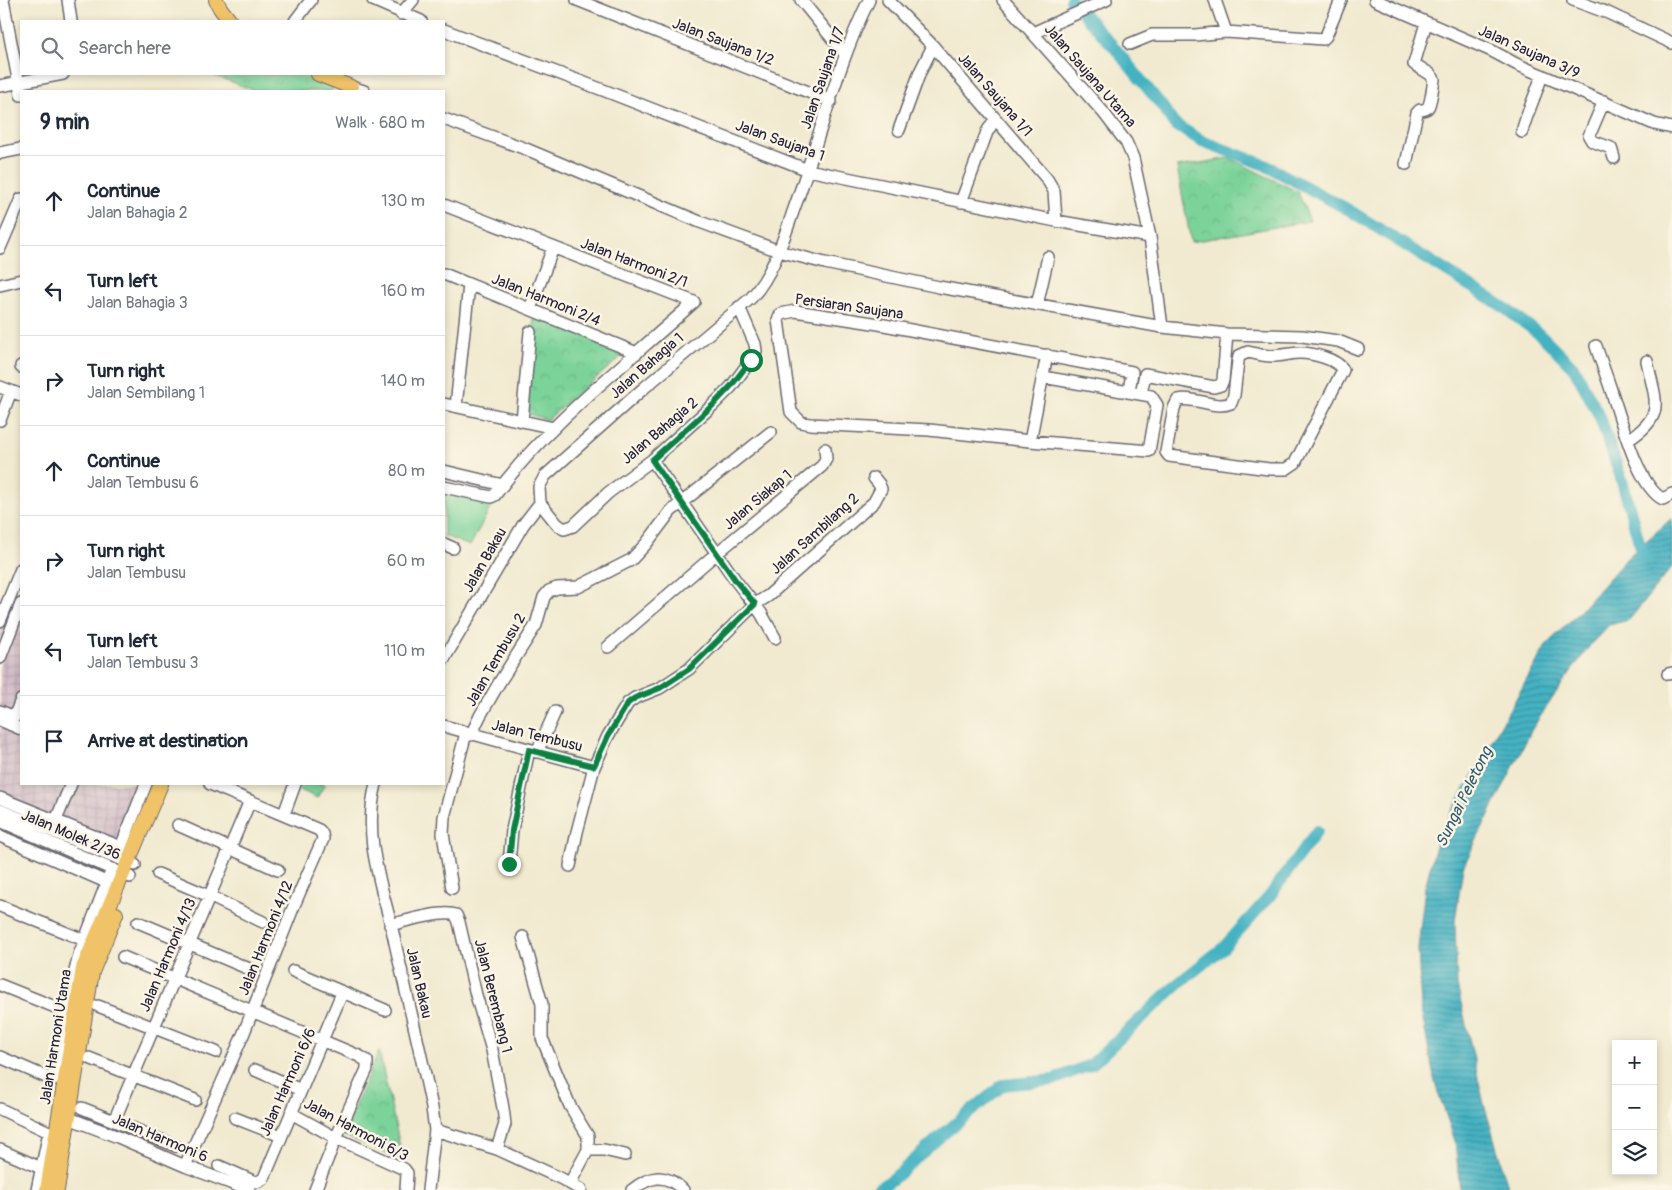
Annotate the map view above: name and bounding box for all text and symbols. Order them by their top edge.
street label: Jalan Saujana 1/2 [670,14,776,70]
search box [20,20,445,75]
street label: Jalan Saujana Utama [1040,20,1140,132]
street label: Jalan Saujana 3/9 [1475,21,1583,83]
street label: Jalan Saujana 1/7 [797,24,849,132]
icon: search [38,34,66,62]
text: Search here [78,36,171,60]
street label: Jalan Saujana 1/1 [953,49,1037,141]
text: 9 min [40,109,89,136]
text: Walk · 680 m [335,113,425,133]
street label: Jalan Saujana 1 [733,116,827,166]
text: Continue [87,179,160,203]
icon: ahead [40,187,68,215]
text: 130 m [381,191,425,211]
text: Jalan Bahagia 2 [87,203,188,223]
street label: Jalan Harmoni 2/1 [578,234,690,292]
text: Turn left [87,269,157,293]
street label: Jalan Harmoni 2/4 [489,269,604,331]
icon: left [40,277,68,305]
text: 160 m [381,281,425,301]
street label: Persiaran Saujana [793,290,905,324]
text: Jalan Bahagia 3 [87,293,188,313]
street label: Jalan Bahagia 1 [606,329,688,403]
route start [740,349,763,372]
text: Turn right [87,359,165,383]
icon: right [40,367,68,395]
text: 140 m [381,371,425,391]
text: Jalan Sembilang 1 [87,383,205,403]
street label: Jalan Bahagia 2 [618,393,702,469]
text: Continue [87,449,160,473]
icon: ahead [40,457,68,485]
text: 80 m [388,461,425,481]
street label: Jalan Siakap 1 [720,466,796,534]
text: Jalan Tembusu 6 [87,473,199,493]
street label: Jalan Sambilang 2 [767,489,863,579]
street label: Jalan Bakau [459,524,511,596]
text: Turn right [87,539,165,563]
icon: right [40,547,68,575]
text: 60 m [387,551,425,571]
text: Jalan Tembusu [87,563,186,583]
street label: Jalan Tembusu 2 [462,610,530,710]
text: Turn left [87,629,157,653]
icon: left [40,637,68,665]
text: 110 m [384,641,425,661]
text: Jalan Tembusu 3 [87,653,198,673]
street label: Jalan Tembusu [490,716,584,756]
icon: arrive [40,727,68,755]
text: Arrive at destination [87,729,248,753]
water label: Sungai Peletong [1431,742,1498,850]
street label: Jalan Molek 2/36 [18,806,124,864]
route end [498,853,521,876]
street label: Jalan Harmoni 4/12 [234,878,298,998]
street label: Jalan Harmoni 4/13 [135,895,201,1015]
street label: Jalan Berembang 1 [470,937,516,1055]
street label: Jalan Bakau [402,946,436,1020]
street label: Jalan Harmoni Utama [36,968,76,1106]
street label: Jalan Harmoni 6/6 [256,1025,320,1139]
map controls [1612,1040,1657,1175]
button: + [1612,1040,1657,1085]
button: − [1612,1085,1657,1130]
street label: Jalan Harmoni 6/3 [300,1094,412,1166]
street label: Jalan Harmoni 6 [109,1109,211,1167]
button: layers [1612,1130,1657,1175]

